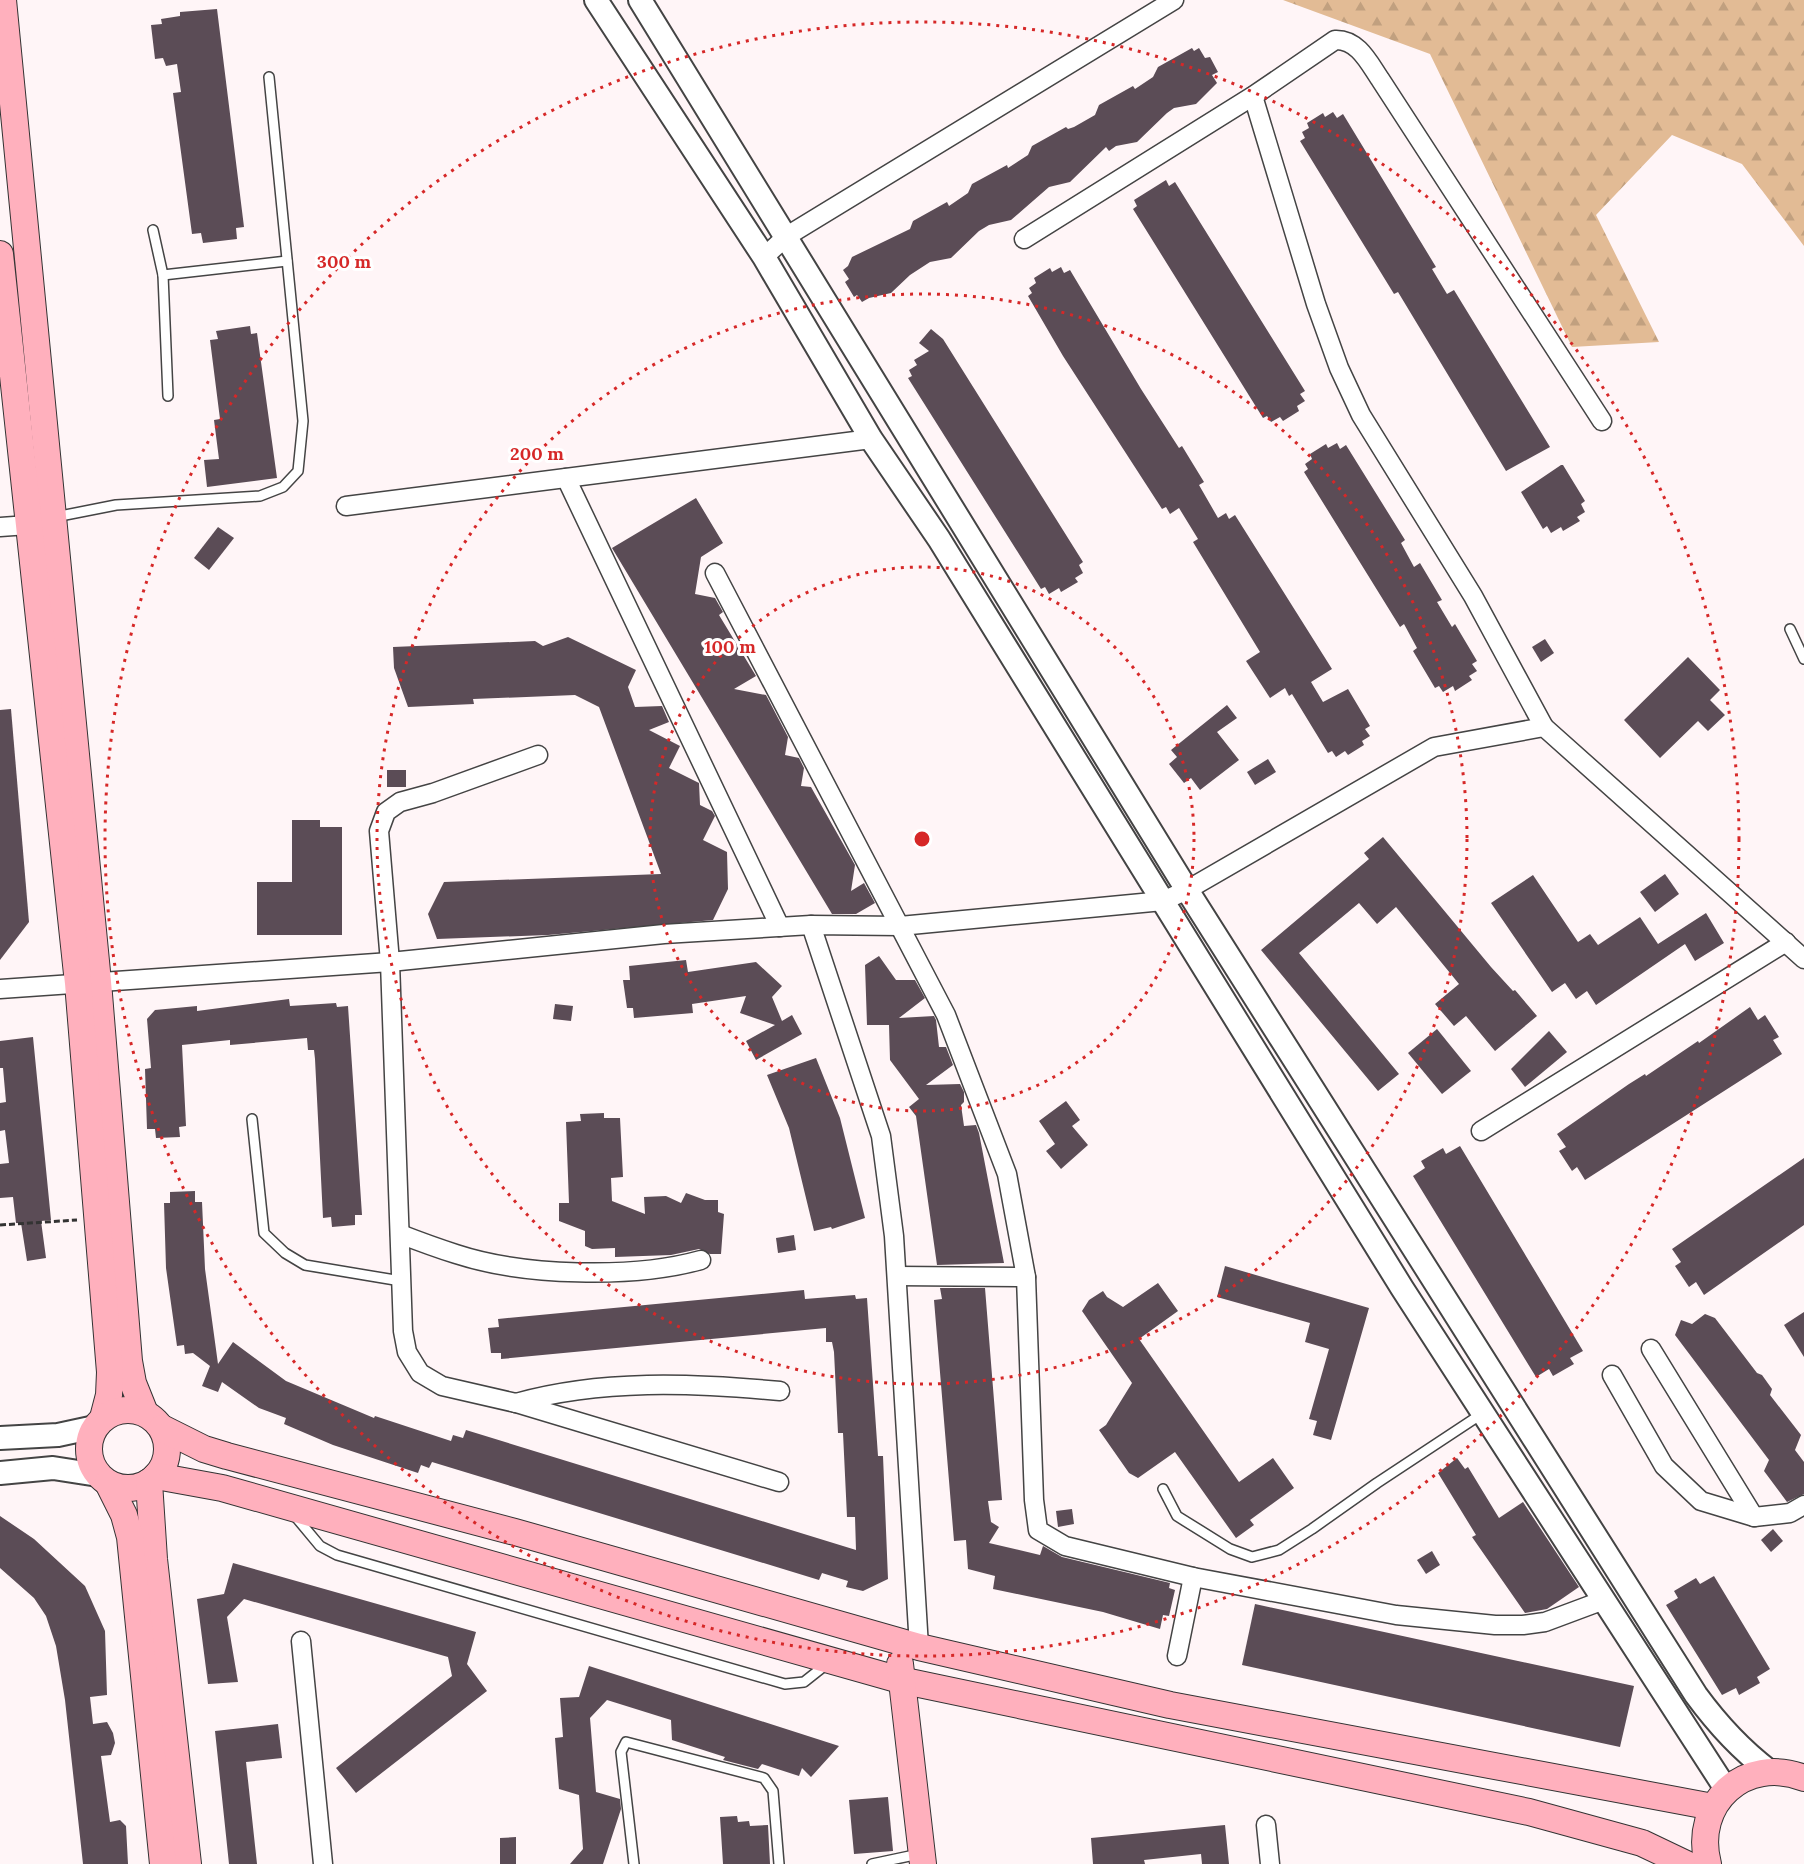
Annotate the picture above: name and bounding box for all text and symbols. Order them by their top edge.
text: 300 m [317,250,372,273]
text: 200 m [510,442,564,465]
text: 100 m [704,635,756,658]
centre of rings [912,829,932,849]

